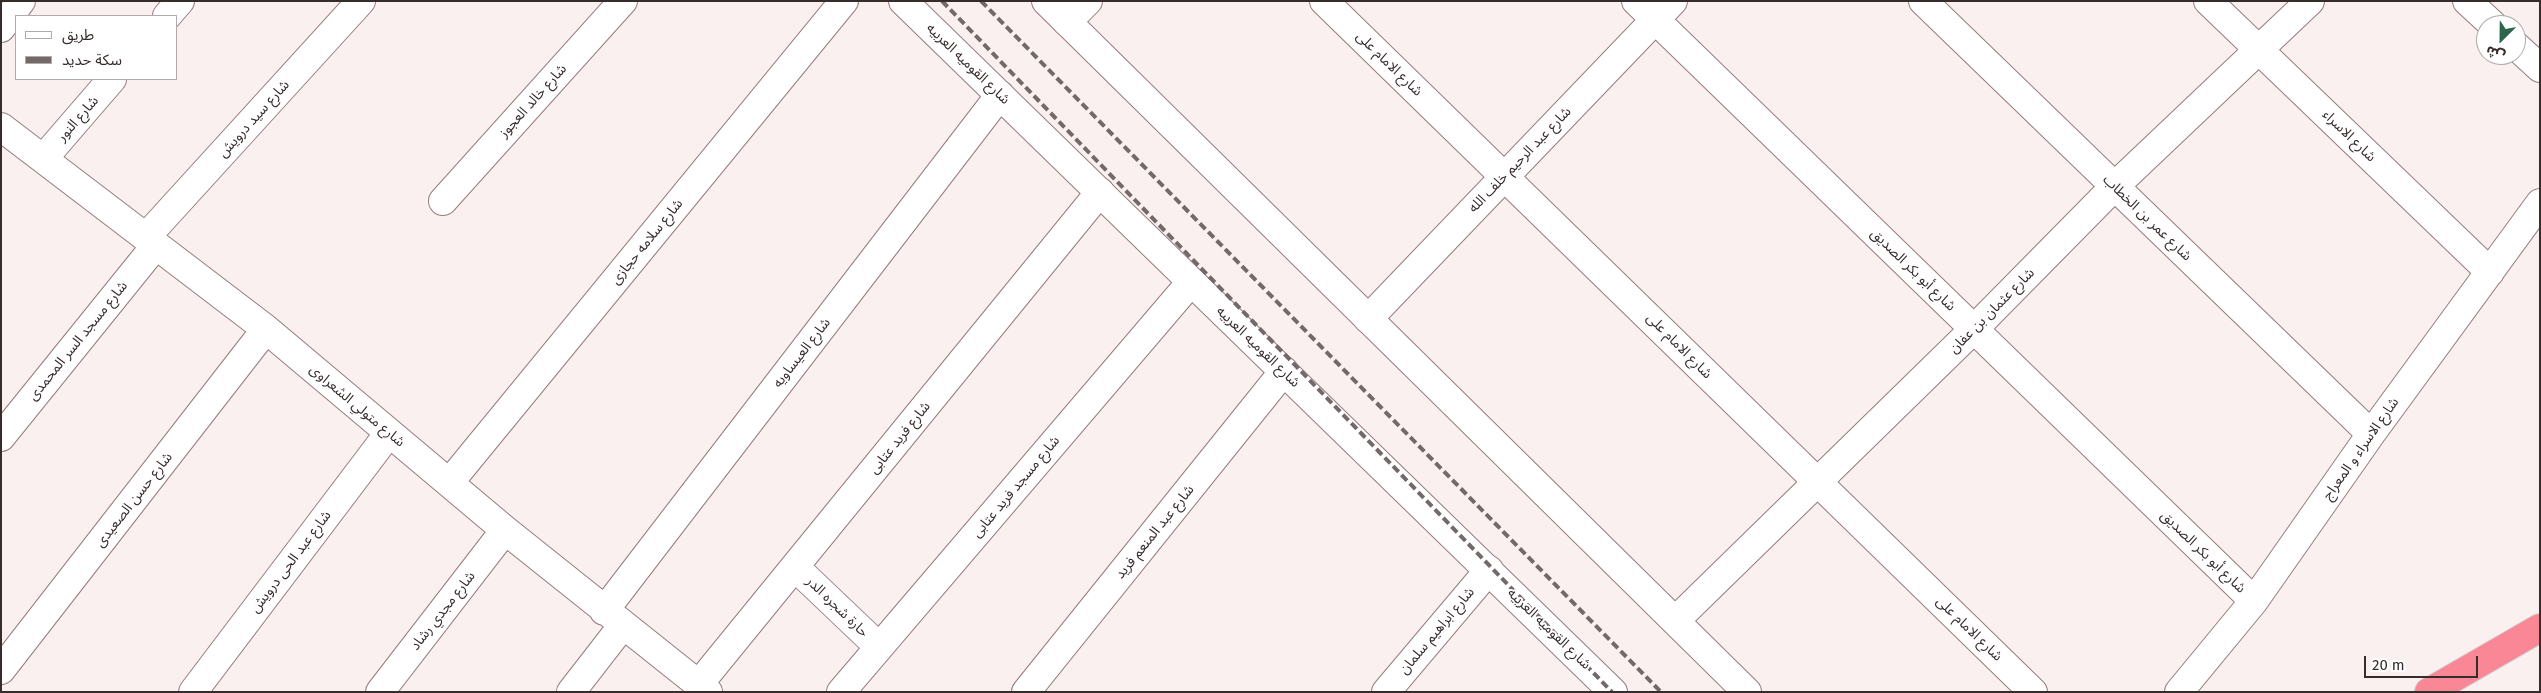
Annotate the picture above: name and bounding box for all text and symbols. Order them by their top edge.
legend [15,15,178,80]
north arrow [2476,15,2526,65]
street label: شارع القوميه العربيه [923,20,1013,108]
text: طريق [62,26,94,44]
street label: شارع الامام على [1352,28,1426,100]
text: ش [2483,42,2507,65]
text: سكة حديد [62,51,122,69]
street label: شارع خالد العجوز [496,61,570,141]
street label: شارع سيد درويش [215,77,293,161]
street label: شارع النور [54,93,102,145]
street label: شارع عبد الرحيم خلف الله [1465,104,1575,216]
street label: شارع الاسراء [2319,106,2379,166]
street label: شارع عمر بن الخطاب [2099,171,2195,265]
street label: شارع سلامه حجازى [607,196,687,288]
street label: شارع أبو بكر الصديق [1867,225,1959,315]
street label: شارع عثمان بن عفان [1946,265,2038,357]
street label: شارع مسجد السر المحمدى [25,278,131,404]
street label: شارع القوميه العربيه [1213,303,1303,391]
street label: شارع الامام على [1643,310,1715,382]
street label: شارع العيساويه [770,315,834,391]
street label: شارع متولي الشعراوى [306,361,408,451]
street label: شارع الاسراء و المعراج [2319,395,2403,503]
street label: شارع فريد عتابى [866,398,934,478]
street label: شارع مسجد فريد عتابى [969,433,1063,541]
street label: شارع حسن الصعيدى [92,449,176,551]
street label: شارع عبد المنعم فريد [1112,482,1198,582]
street label: شارع عبد الحى درويش [247,507,335,617]
street label: شارع أبو بكر الصديق [2157,507,2249,597]
street label: شارع مجدي رشاد [407,568,479,654]
street label: حارة شجره الدر [802,573,872,641]
street label: شارع ابراهيم سلمان [1396,584,1478,678]
street label: شارع القوميه العربيه [1504,585,1594,673]
street label: شارع الامام على [1932,593,2006,665]
scale bar [2366,646,2480,678]
text: 20 m [2372,656,2405,674]

